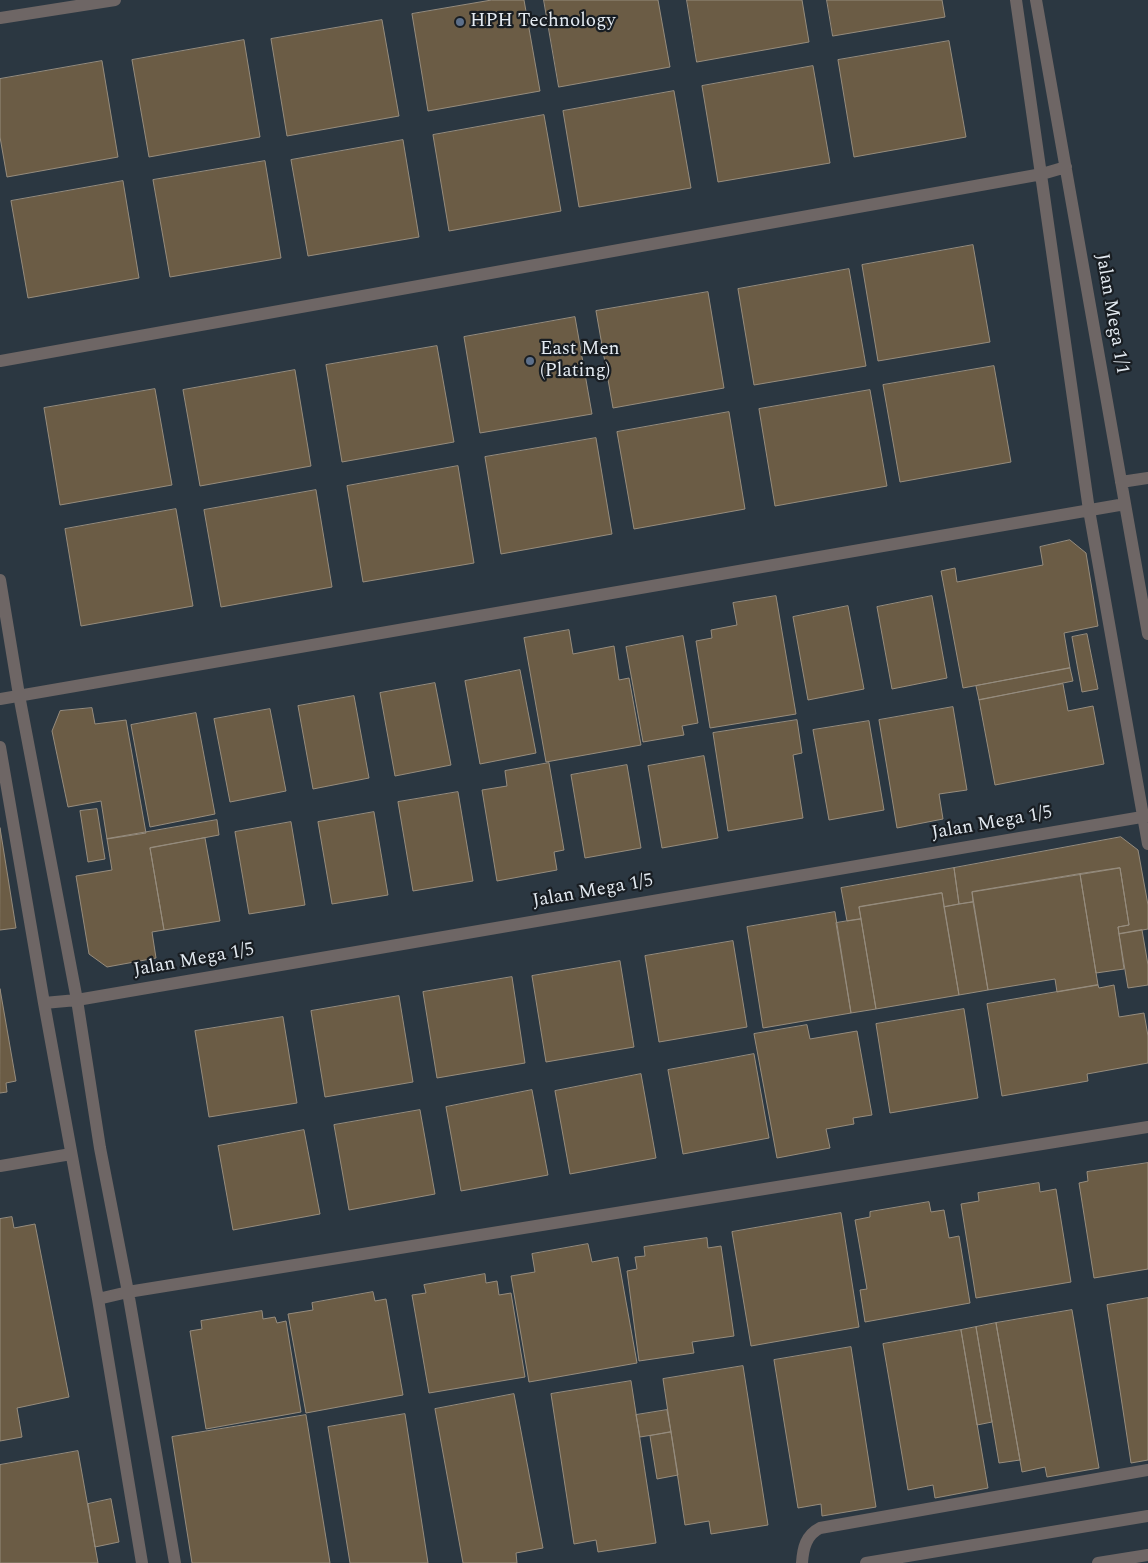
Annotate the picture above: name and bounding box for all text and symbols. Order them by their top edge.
place label: HPH Technology [470,11,616,33]
marker: HPH Technology [454,16,466,28]
street label: Jalan Mega 1/1 [1089,252,1133,376]
place label: East Men (Plating) [540,339,620,383]
marker: East Men (Plating) [524,355,536,367]
street label: Jalan Mega 1/5 [930,802,1054,846]
street label: Jalan Mega 1/5 [531,870,655,914]
street label: Jalan Mega 1/5 [132,939,256,983]

